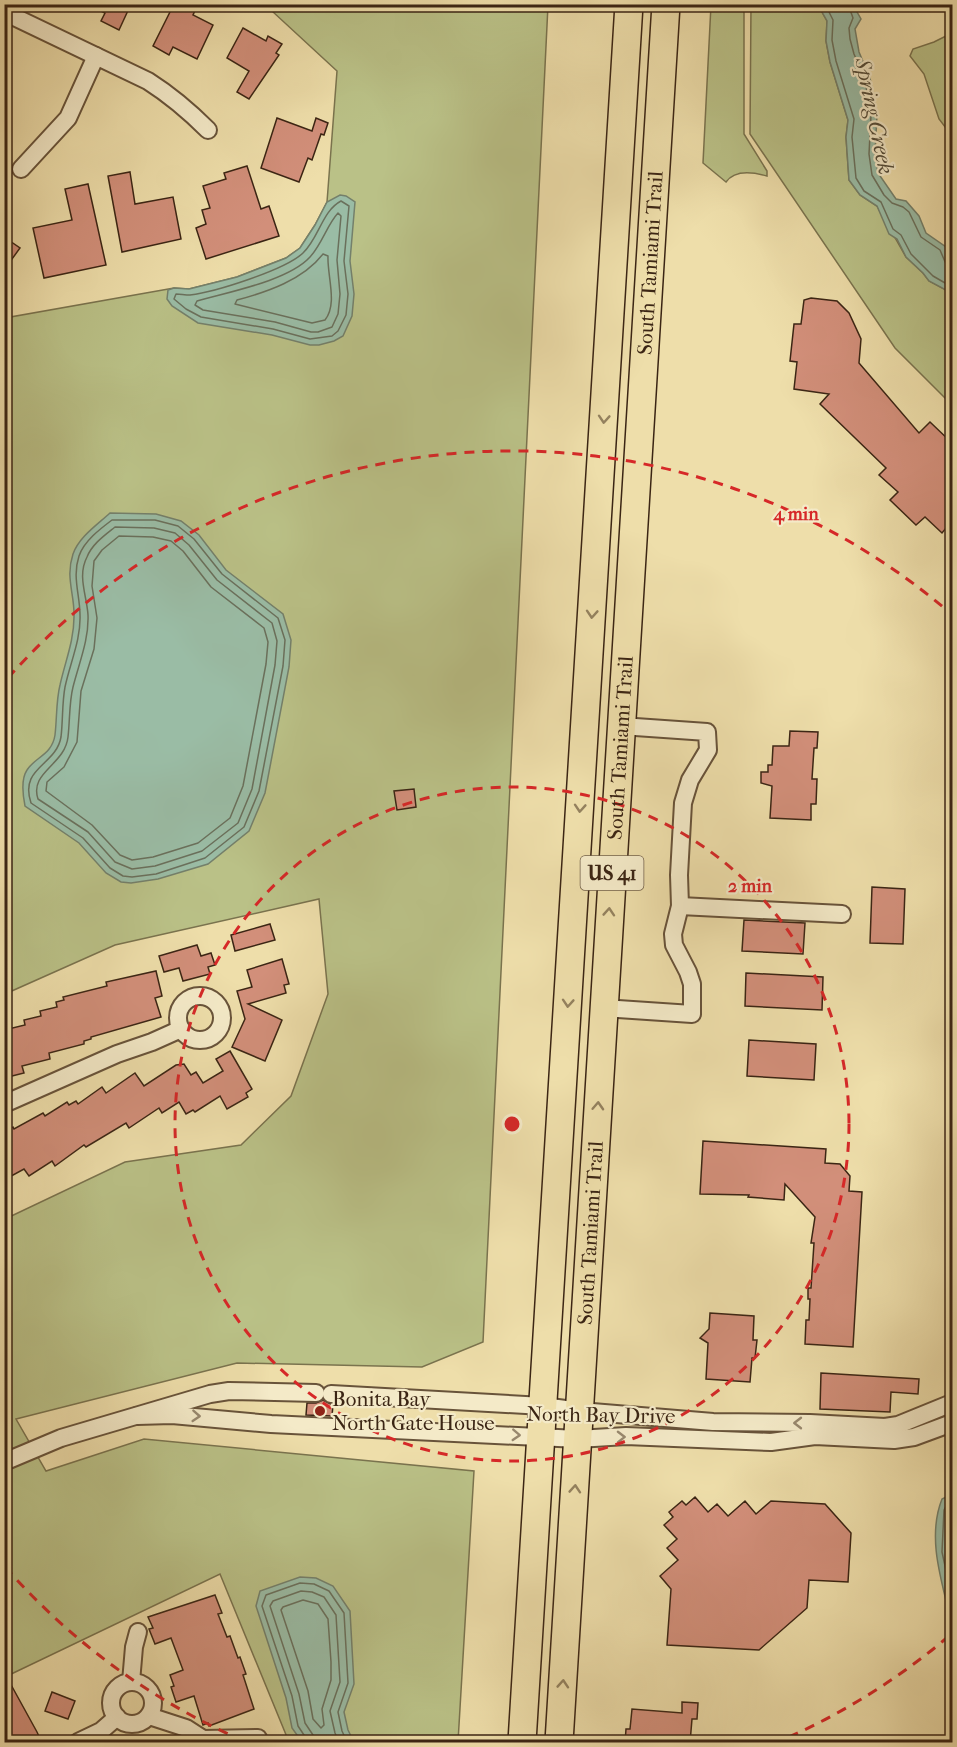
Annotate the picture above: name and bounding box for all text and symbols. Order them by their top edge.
water label: Spring Creek [849,55,899,177]
street label: South Tamiami Trail [632,170,668,355]
one-way arrow [598,415,611,424]
text: 4 min [772,504,819,525]
one-way arrow [586,609,599,618]
street label: South Tamiami Trail [603,655,638,841]
one-way arrow [574,804,587,813]
road number: US 41 [580,856,644,890]
text: 2 min [728,876,772,897]
one-way arrow [603,907,616,916]
one-way arrow [562,999,575,1008]
one-way arrow [591,1102,604,1111]
centre of rings [502,1114,522,1134]
street label: South Tamiami Trail [573,1140,608,1326]
place label: Bonita Bay North Gate House [332,1387,495,1435]
street label: North Bay Drive [526,1402,676,1428]
marker: Bonita Bay North Gate House [313,1404,327,1418]
one-way arrow [191,1410,200,1423]
one-way arrow [793,1417,802,1429]
one-way arrow [512,1429,521,1442]
one-way arrow [616,1431,625,1443]
one-way arrow [568,1485,581,1494]
one-way arrow [556,1680,569,1689]

